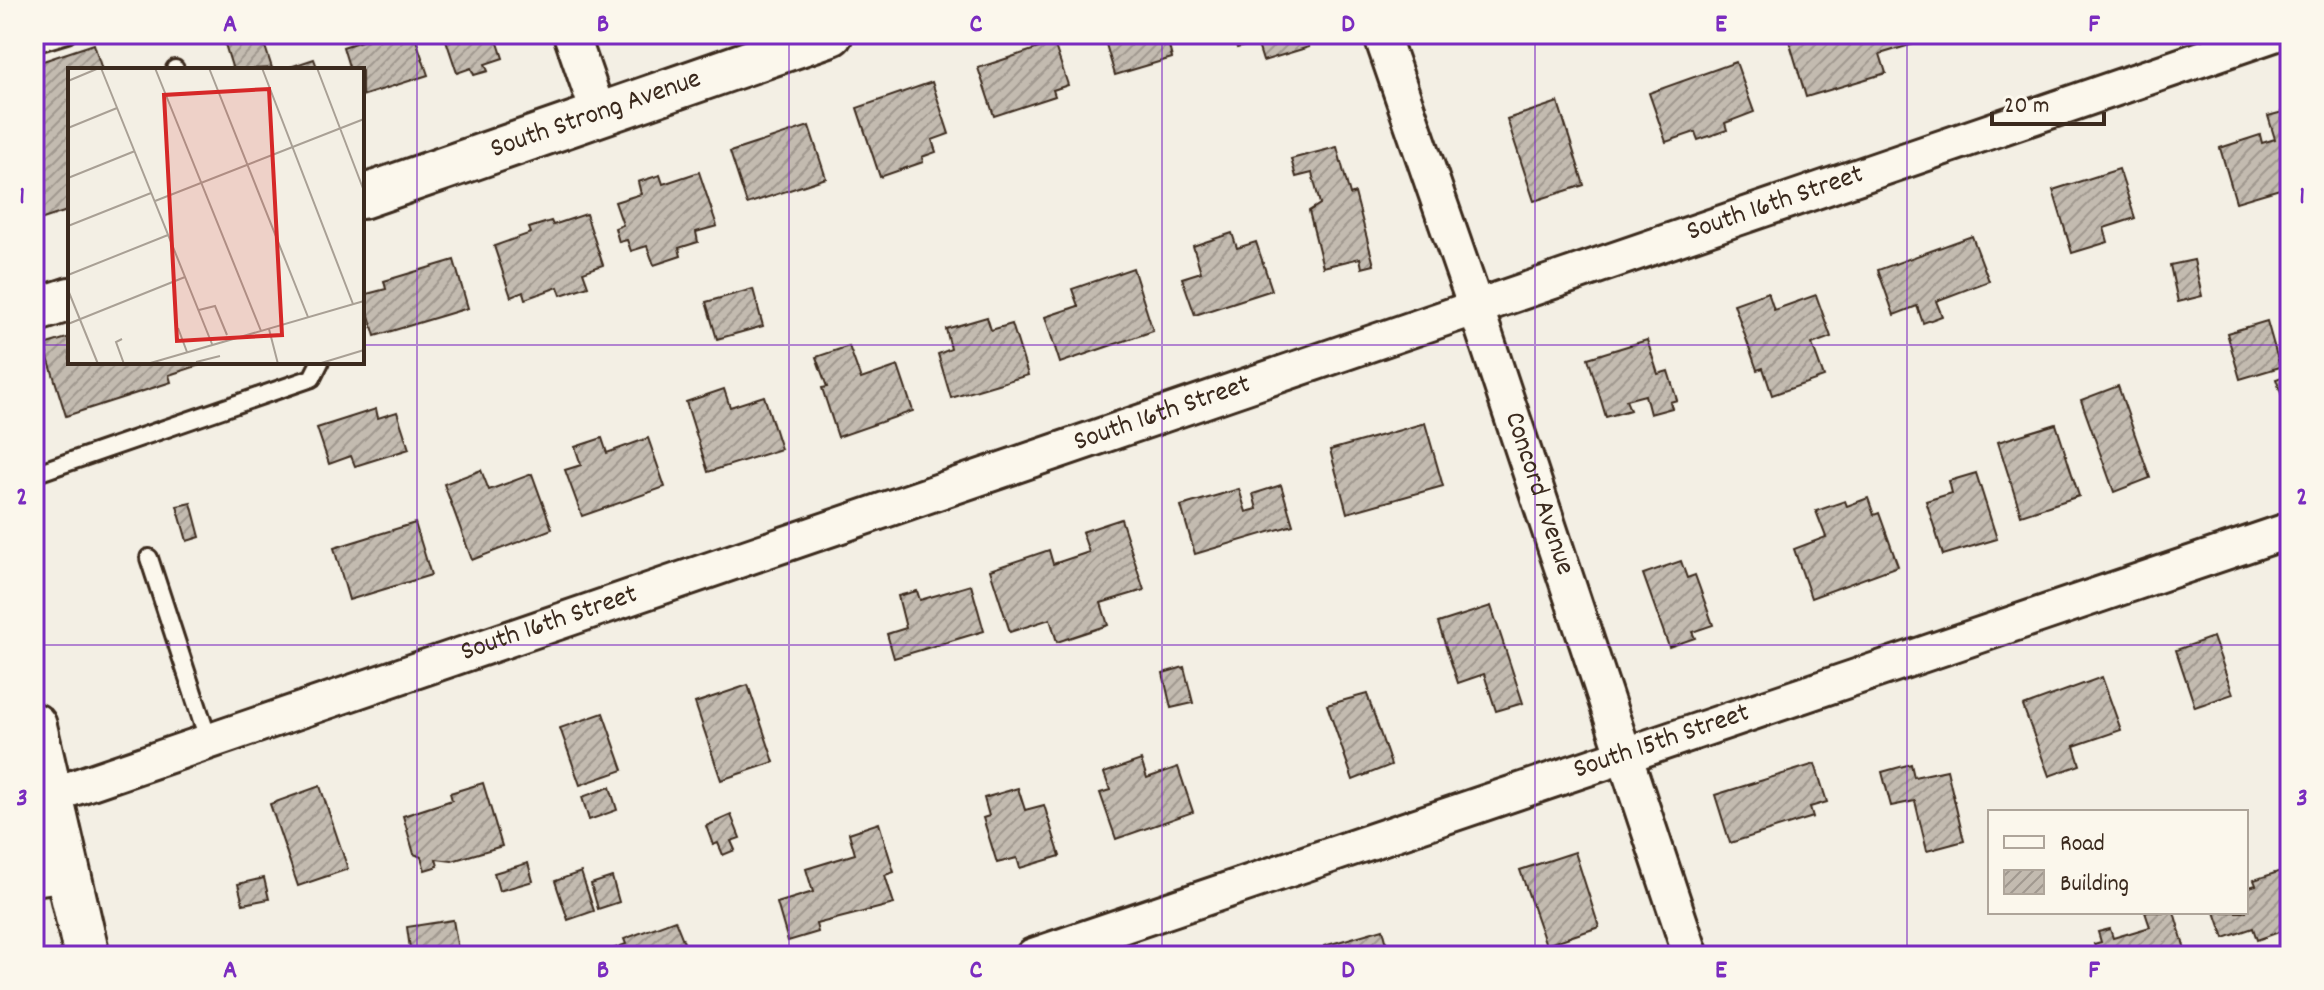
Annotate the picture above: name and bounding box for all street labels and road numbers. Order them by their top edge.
street label: South Strong Avenue [486,61,707,171]
street label: South 16th Street [1682,156,1869,254]
street label: South 16th Street [1069,366,1256,464]
street label: Concord Avenue [1492,407,1583,581]
street label: South 16th Street [456,576,643,674]
street label: South 15th Street [1569,695,1755,791]

